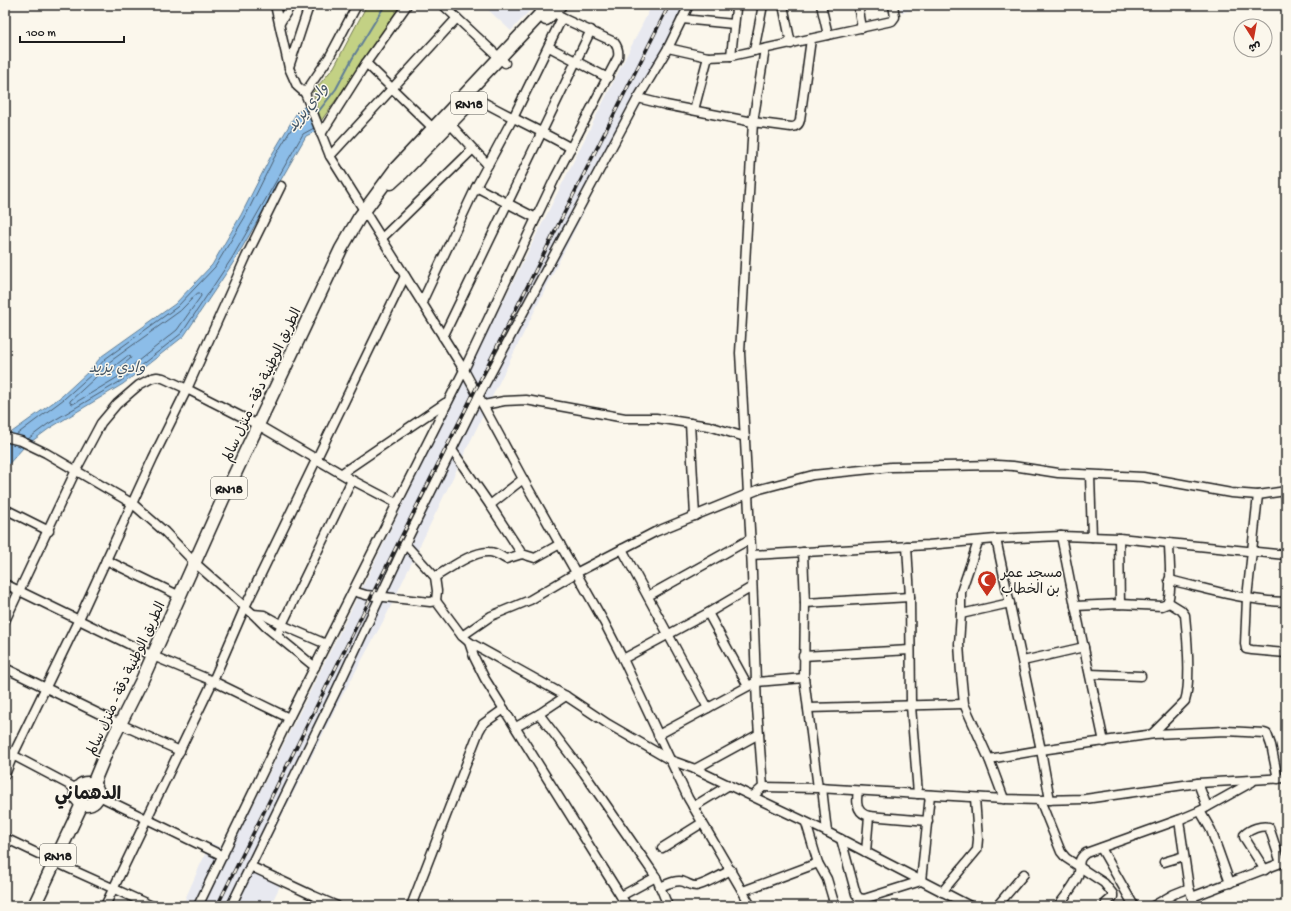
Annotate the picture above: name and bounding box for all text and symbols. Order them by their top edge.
scale bar [20,18,124,44]
north arrow [1233,18,1273,58]
text: 100 m [25,27,56,41]
text: ش [1247,39,1262,53]
water label: وادي يزيد [284,80,333,136]
road number: RN18 [451,92,487,114]
street label: الطريق الوطنية دقة - منزل سالم [220,305,306,465]
water label: وادي يزيد [89,360,145,378]
road number: RN18 [211,477,247,499]
place label: مسجد عمر بن الخطاب [1000,566,1062,599]
mosque icon: مسجد عمر بن الخطاب [976,569,998,597]
street label: الطريق الوطنية دقة - منزل سالم [84,599,170,759]
district label: الدهماني [55,785,121,809]
road number: RN18 [40,844,76,866]

